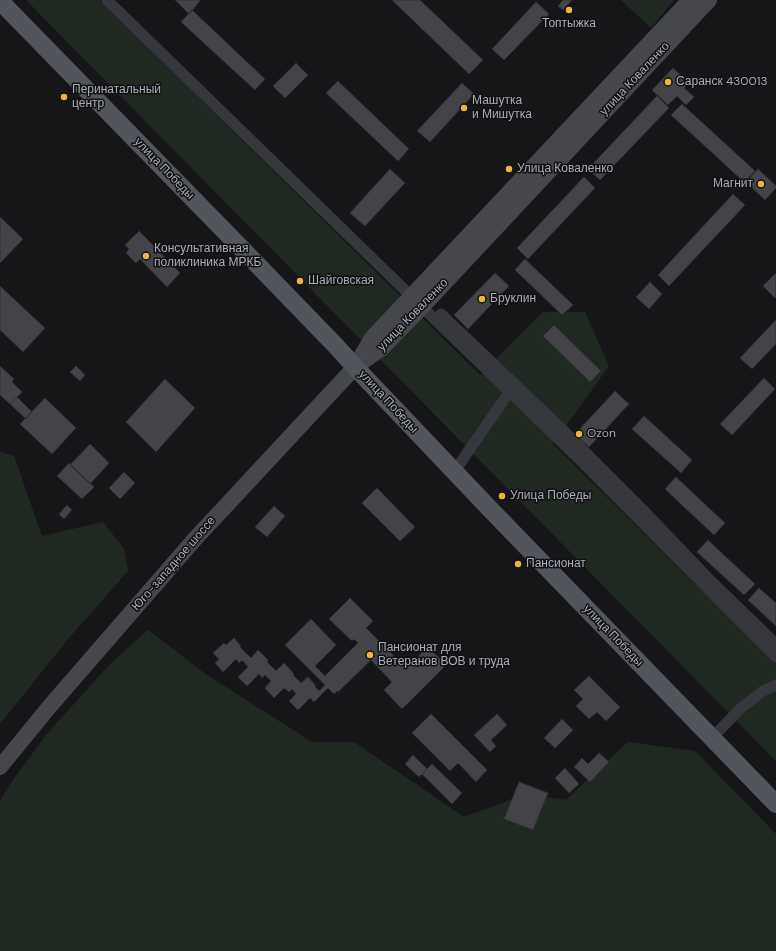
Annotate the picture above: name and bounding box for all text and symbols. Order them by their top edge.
marker: Топтыжка [564,5,574,15]
place label: Топтыжка [542,17,596,31]
street label: улица Коваленко [597,39,673,119]
place label: Саранск 430013 [676,75,768,89]
marker: Саранск 430013 [663,77,673,87]
place label: Перинатальный центр [72,83,161,111]
marker: Перинатальный центр [59,92,69,102]
place label: Машутка и Мишутка [472,94,532,122]
marker: Машутка и Мишутка [459,103,469,113]
street label: улица Победы [131,135,197,203]
place label: Улица Коваленко [517,162,613,176]
marker: Улица Коваленко [504,164,514,174]
place label: Магнит [713,177,753,191]
marker: Магнит [756,179,766,189]
place label: Консультативная поликлиника МРКБ [154,242,261,270]
marker: Консультативная поликлиника МРКБ [141,251,151,261]
place label: Шайговская [308,274,374,288]
marker: Шайговская [295,276,305,286]
street label: улица Коваленко [375,276,451,354]
place label: Бруклин [490,292,536,306]
marker: Бруклин [477,294,487,304]
street label: улица Победы [355,368,421,436]
place label: Ozon [587,427,616,441]
marker: Ozon [574,429,584,439]
place label: Улица Победы [510,489,591,503]
marker: Улица Победы [497,491,507,501]
street label: Юго-западное шоссе [129,514,219,614]
place label: Пансионат [526,557,586,571]
marker: Пансионат [513,559,523,569]
street label: улица Победы [580,602,646,670]
place label: Пансионат для Ветеранов ВОВ и труда [378,641,510,669]
marker: Пансионат для Ветеранов ВОВ и труда [365,650,375,660]

